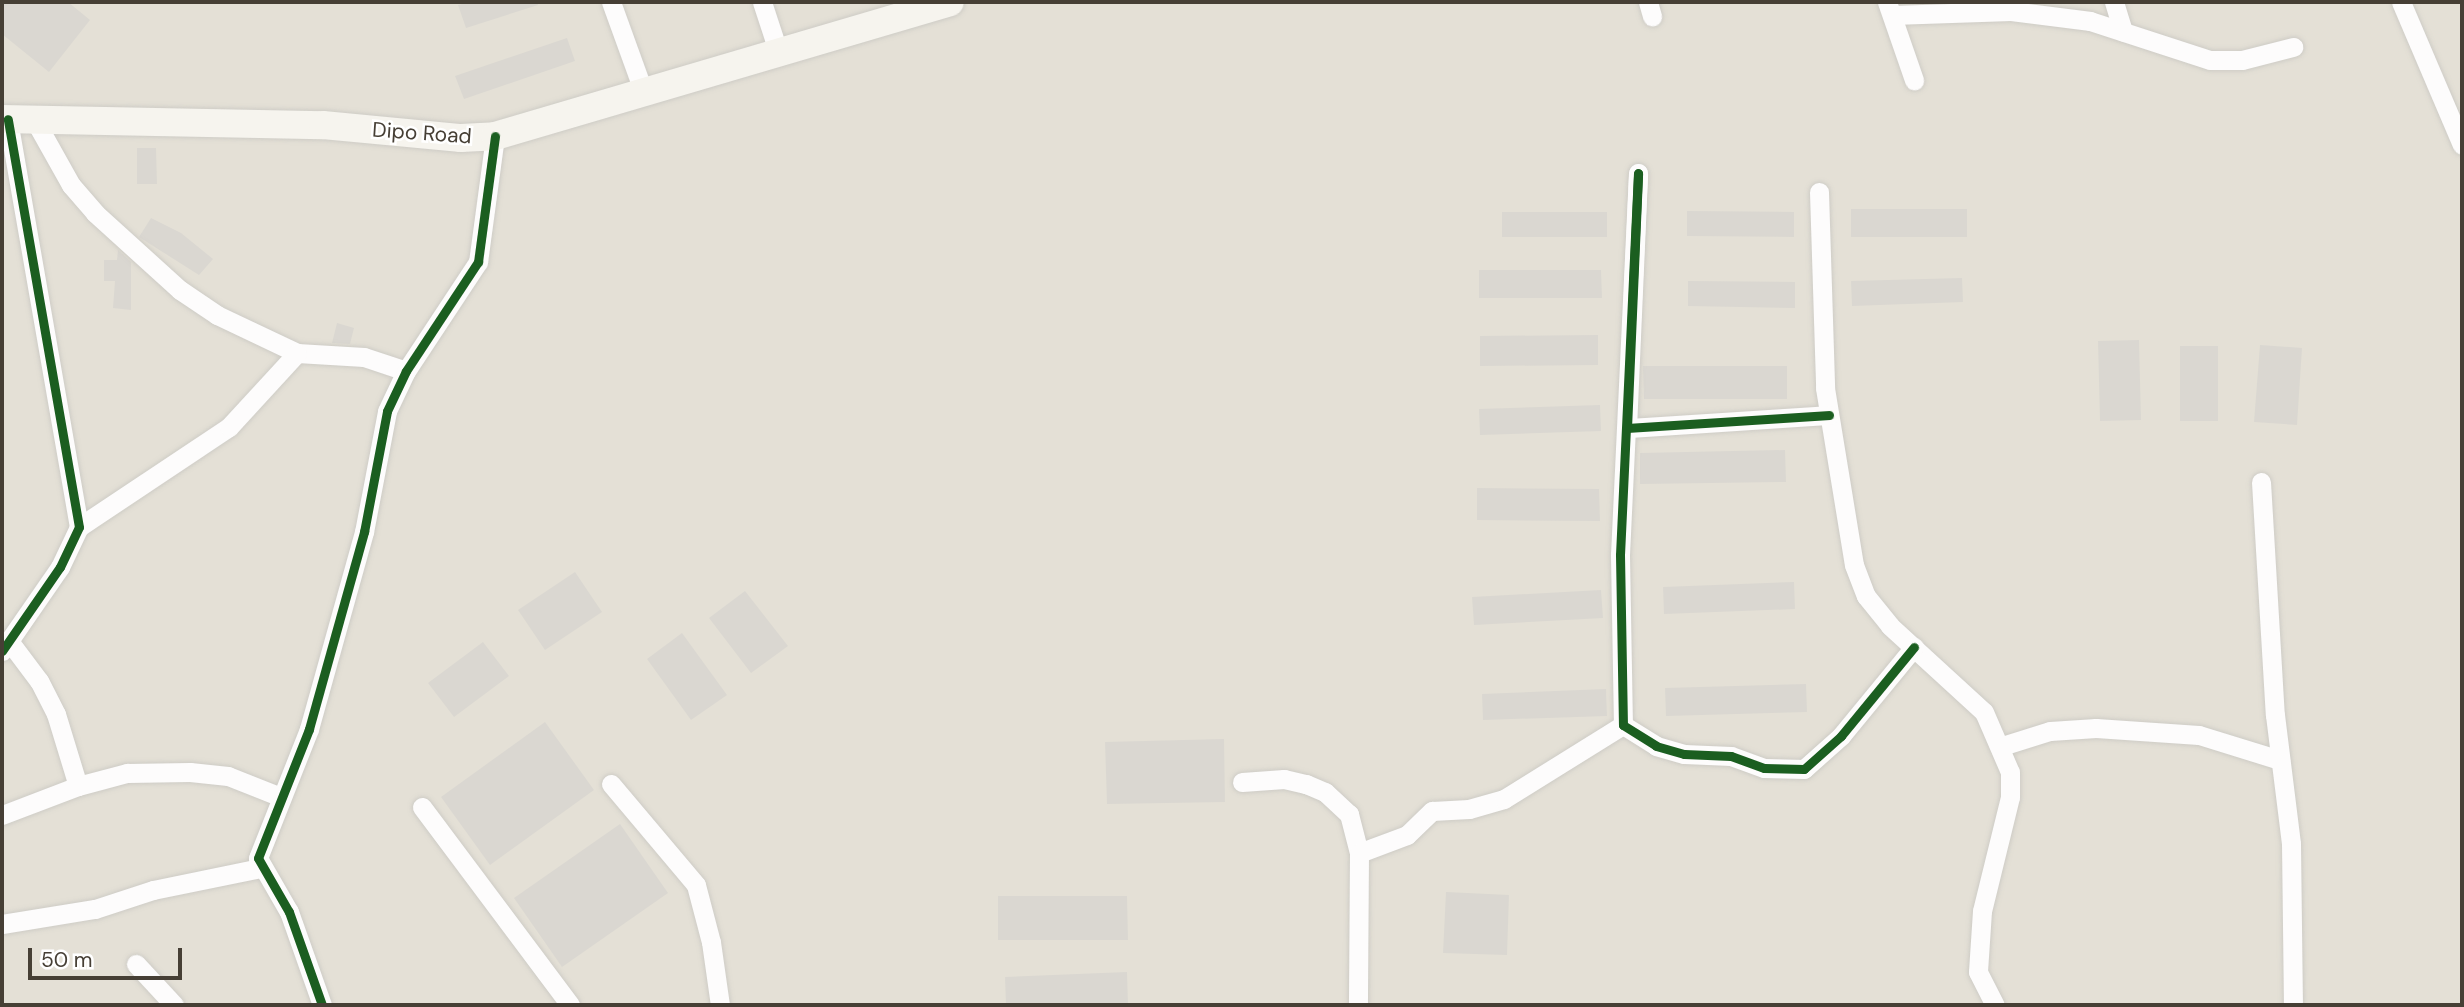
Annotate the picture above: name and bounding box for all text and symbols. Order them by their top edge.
street label: Dipo Road [371,117,473,149]
scale bar [32,934,186,978]
text: 50 m [41,946,92,974]

